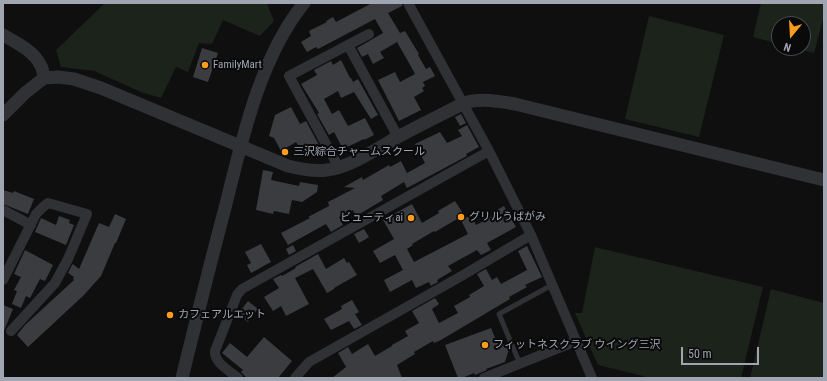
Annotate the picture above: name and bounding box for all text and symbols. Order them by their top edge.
north arrow [771,16,811,56]
text: N [782,40,793,54]
place label: FamilyMart [213,58,262,72]
marker: FamilyMart [200,60,210,70]
place label: 三沢綜合チャームスクール [293,145,425,159]
marker: 三沢綜合チャームスクール [280,147,290,157]
place label: グリルうばがみ [469,210,546,224]
place label: ビューティai [340,211,403,225]
marker: グリルうばがみ [456,212,466,222]
marker: ビューティai [406,213,416,223]
place label: カフェアルエット [178,308,266,322]
marker: カフェアルエット [165,310,175,320]
place label: フィットネスクラブ ウイング三沢 [493,338,661,352]
scale bar [683,339,761,365]
marker: フィットネスクラブ ウイング三沢 [480,340,490,350]
text: 50 m [688,347,712,361]

